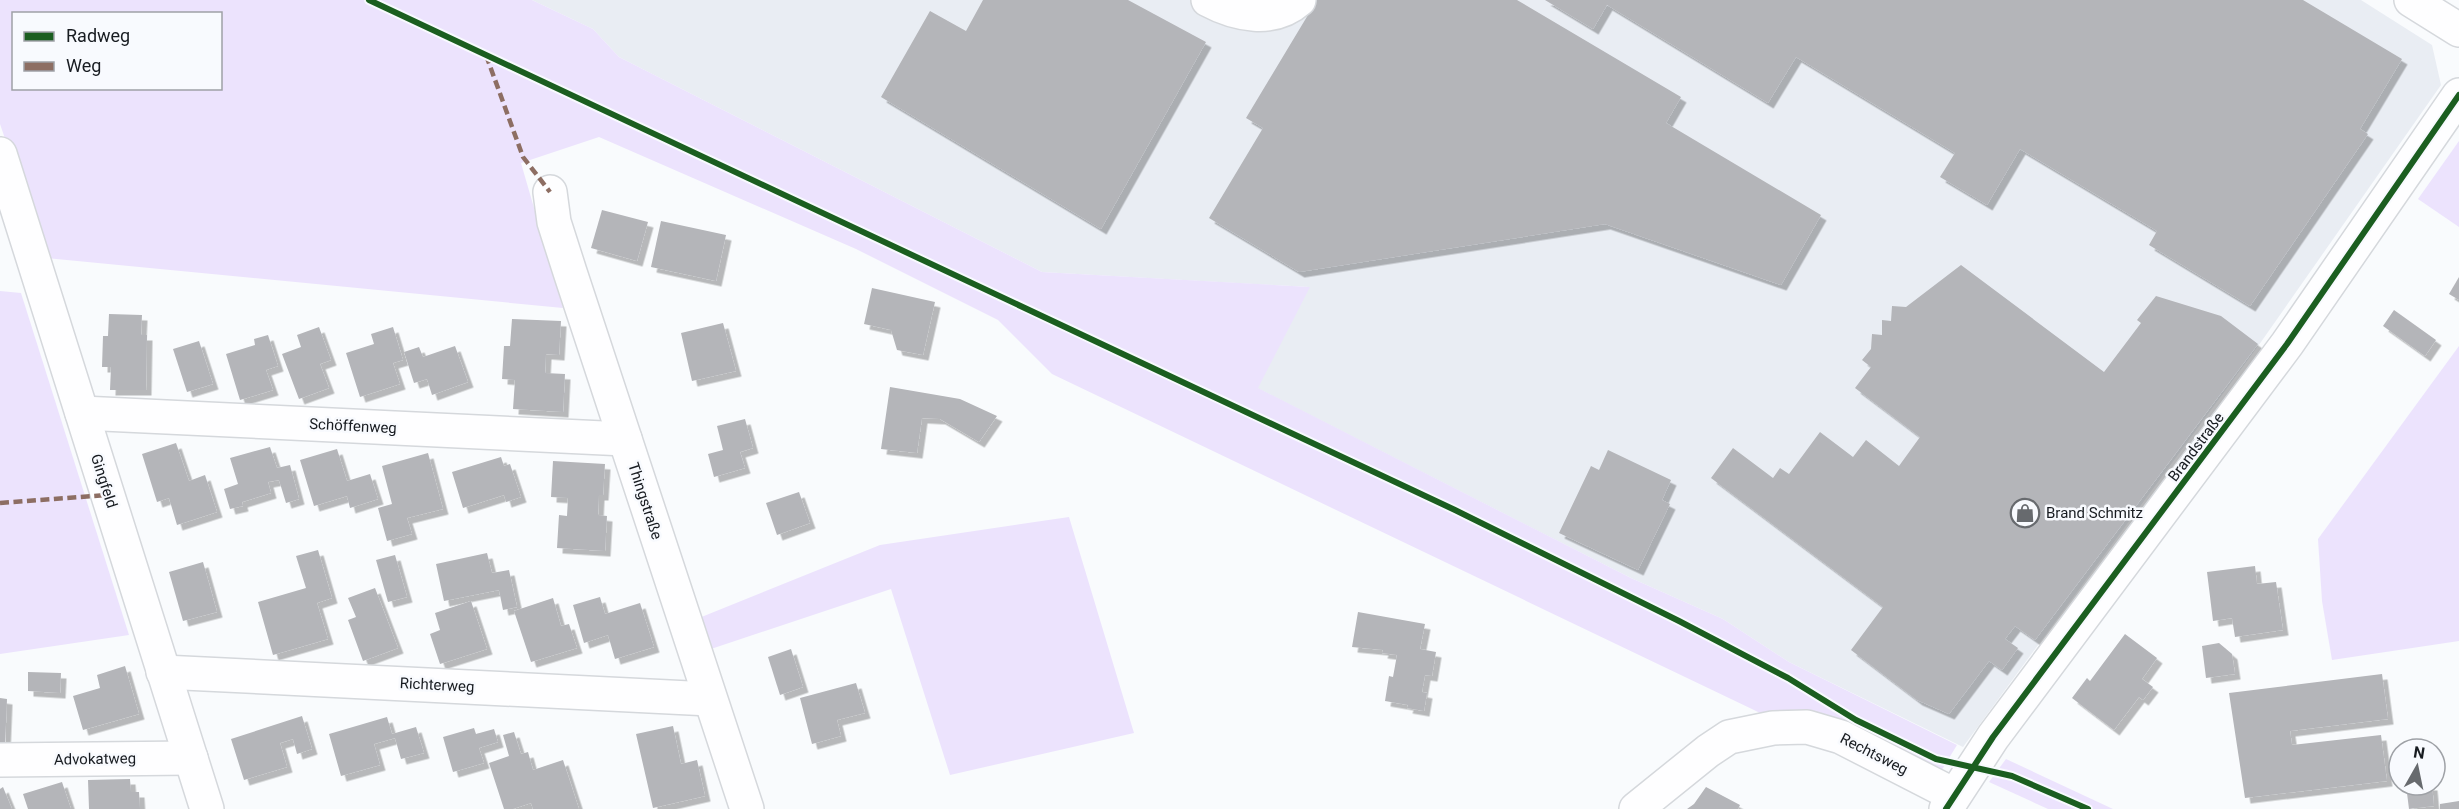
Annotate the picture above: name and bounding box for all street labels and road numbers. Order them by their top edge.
street label: Brandstraße [2164,409,2228,485]
street label: Schöffenweg [309,415,397,437]
street label: Gingfeld [87,452,121,510]
street label: Thingstraße [624,460,666,542]
street label: Richterweg [399,674,475,696]
street label: Rechtsweg [1837,729,1911,779]
street label: Advokatweg [54,749,136,769]

